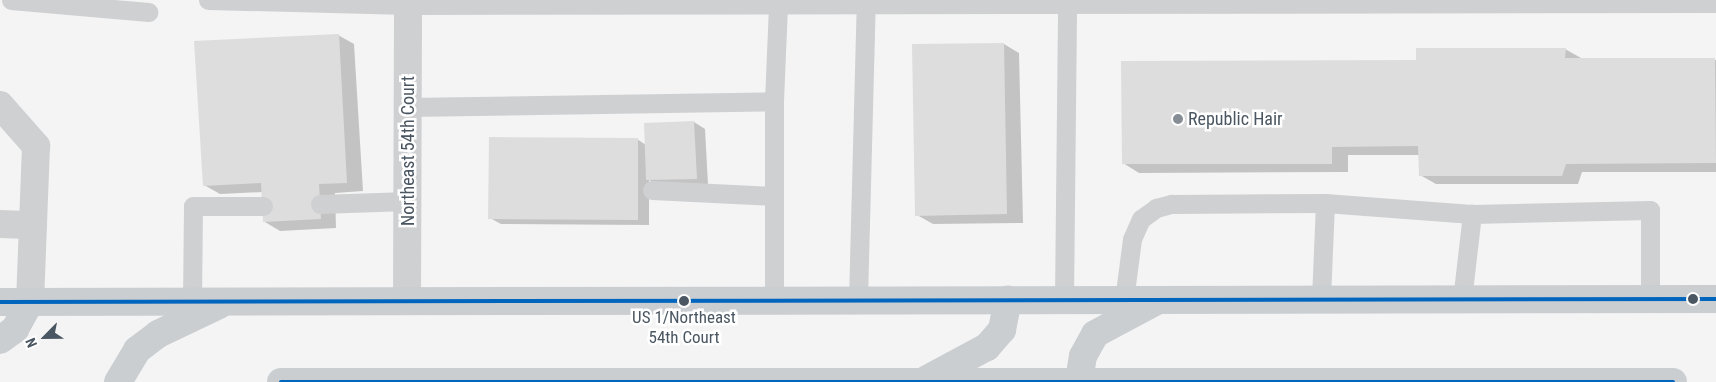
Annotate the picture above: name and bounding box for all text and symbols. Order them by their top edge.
street label: Northeast 54th Court [397,76,419,226]
place label: Republic Hair [1188,108,1283,130]
marker: Republic Hair [1172,113,1184,125]
unlabelled marker [1688,294,1698,304]
marker: US 1/Northeast 54th Court [679,296,689,306]
place label: US 1/Northeast 54th Court [632,308,736,348]
north arrow [20,312,70,362]
text: N [22,336,40,350]

